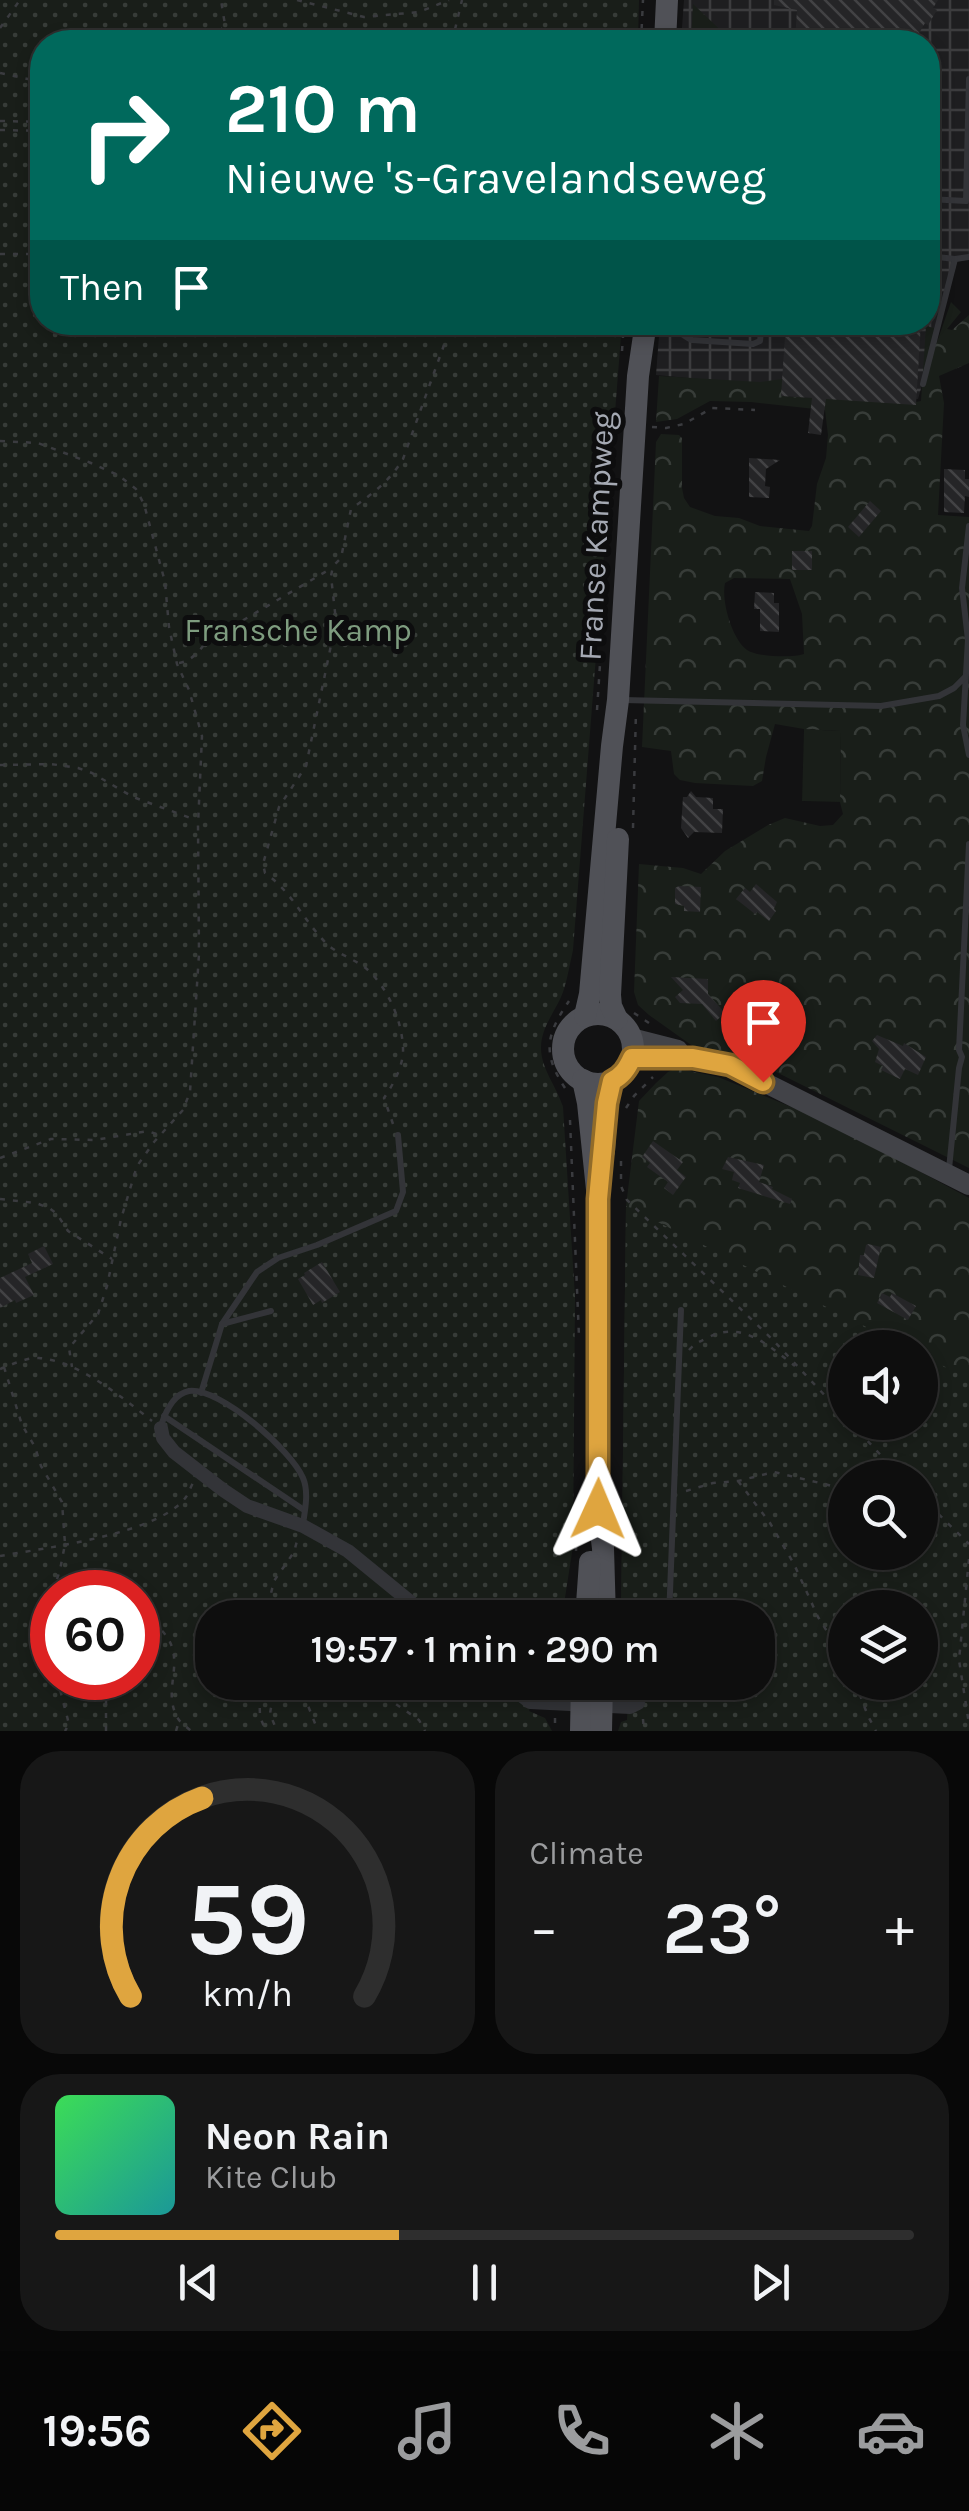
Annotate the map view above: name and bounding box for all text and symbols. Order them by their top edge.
text: 210 m [225,68,421,150]
icon: right [60,70,190,200]
text: Nieuwe 's-Gravelandseweg [225,152,766,204]
icon: arrive [164,260,219,315]
text: Then [60,265,144,310]
street label: Franse Kampweg [571,410,622,662]
park label: Fransche Kamp [184,612,412,649]
pin [721,980,806,1083]
icon: arrive [736,995,791,1050]
map controls [828,1330,938,1700]
button: sound [828,1330,938,1440]
position arrow [546,1457,650,1561]
button: search [828,1460,938,1570]
speed limit sign: 60 [30,1570,160,1700]
button: layers [828,1590,938,1700]
text: 19:57 · 1 min · 290 m [311,1627,659,1672]
text: Climate [530,1835,644,1872]
text: 59 [185,1859,309,1980]
text: 23° [662,1884,781,1972]
text: − [530,1896,558,1960]
text: + [885,1896,914,1960]
text: km/h [202,1973,293,2015]
text: Neon Rain [205,2114,390,2159]
text: Kite Club [205,2159,337,2196]
icon: previous [171,2255,226,2310]
icon: pause [457,2255,512,2310]
icon: next [743,2255,798,2310]
icon: directions [237,2396,307,2466]
icon: music [392,2396,462,2466]
icon: phone [547,2396,617,2466]
icon: climate [702,2396,772,2466]
icon: car [856,2396,926,2466]
text: 19:56 [42,2405,152,2457]

